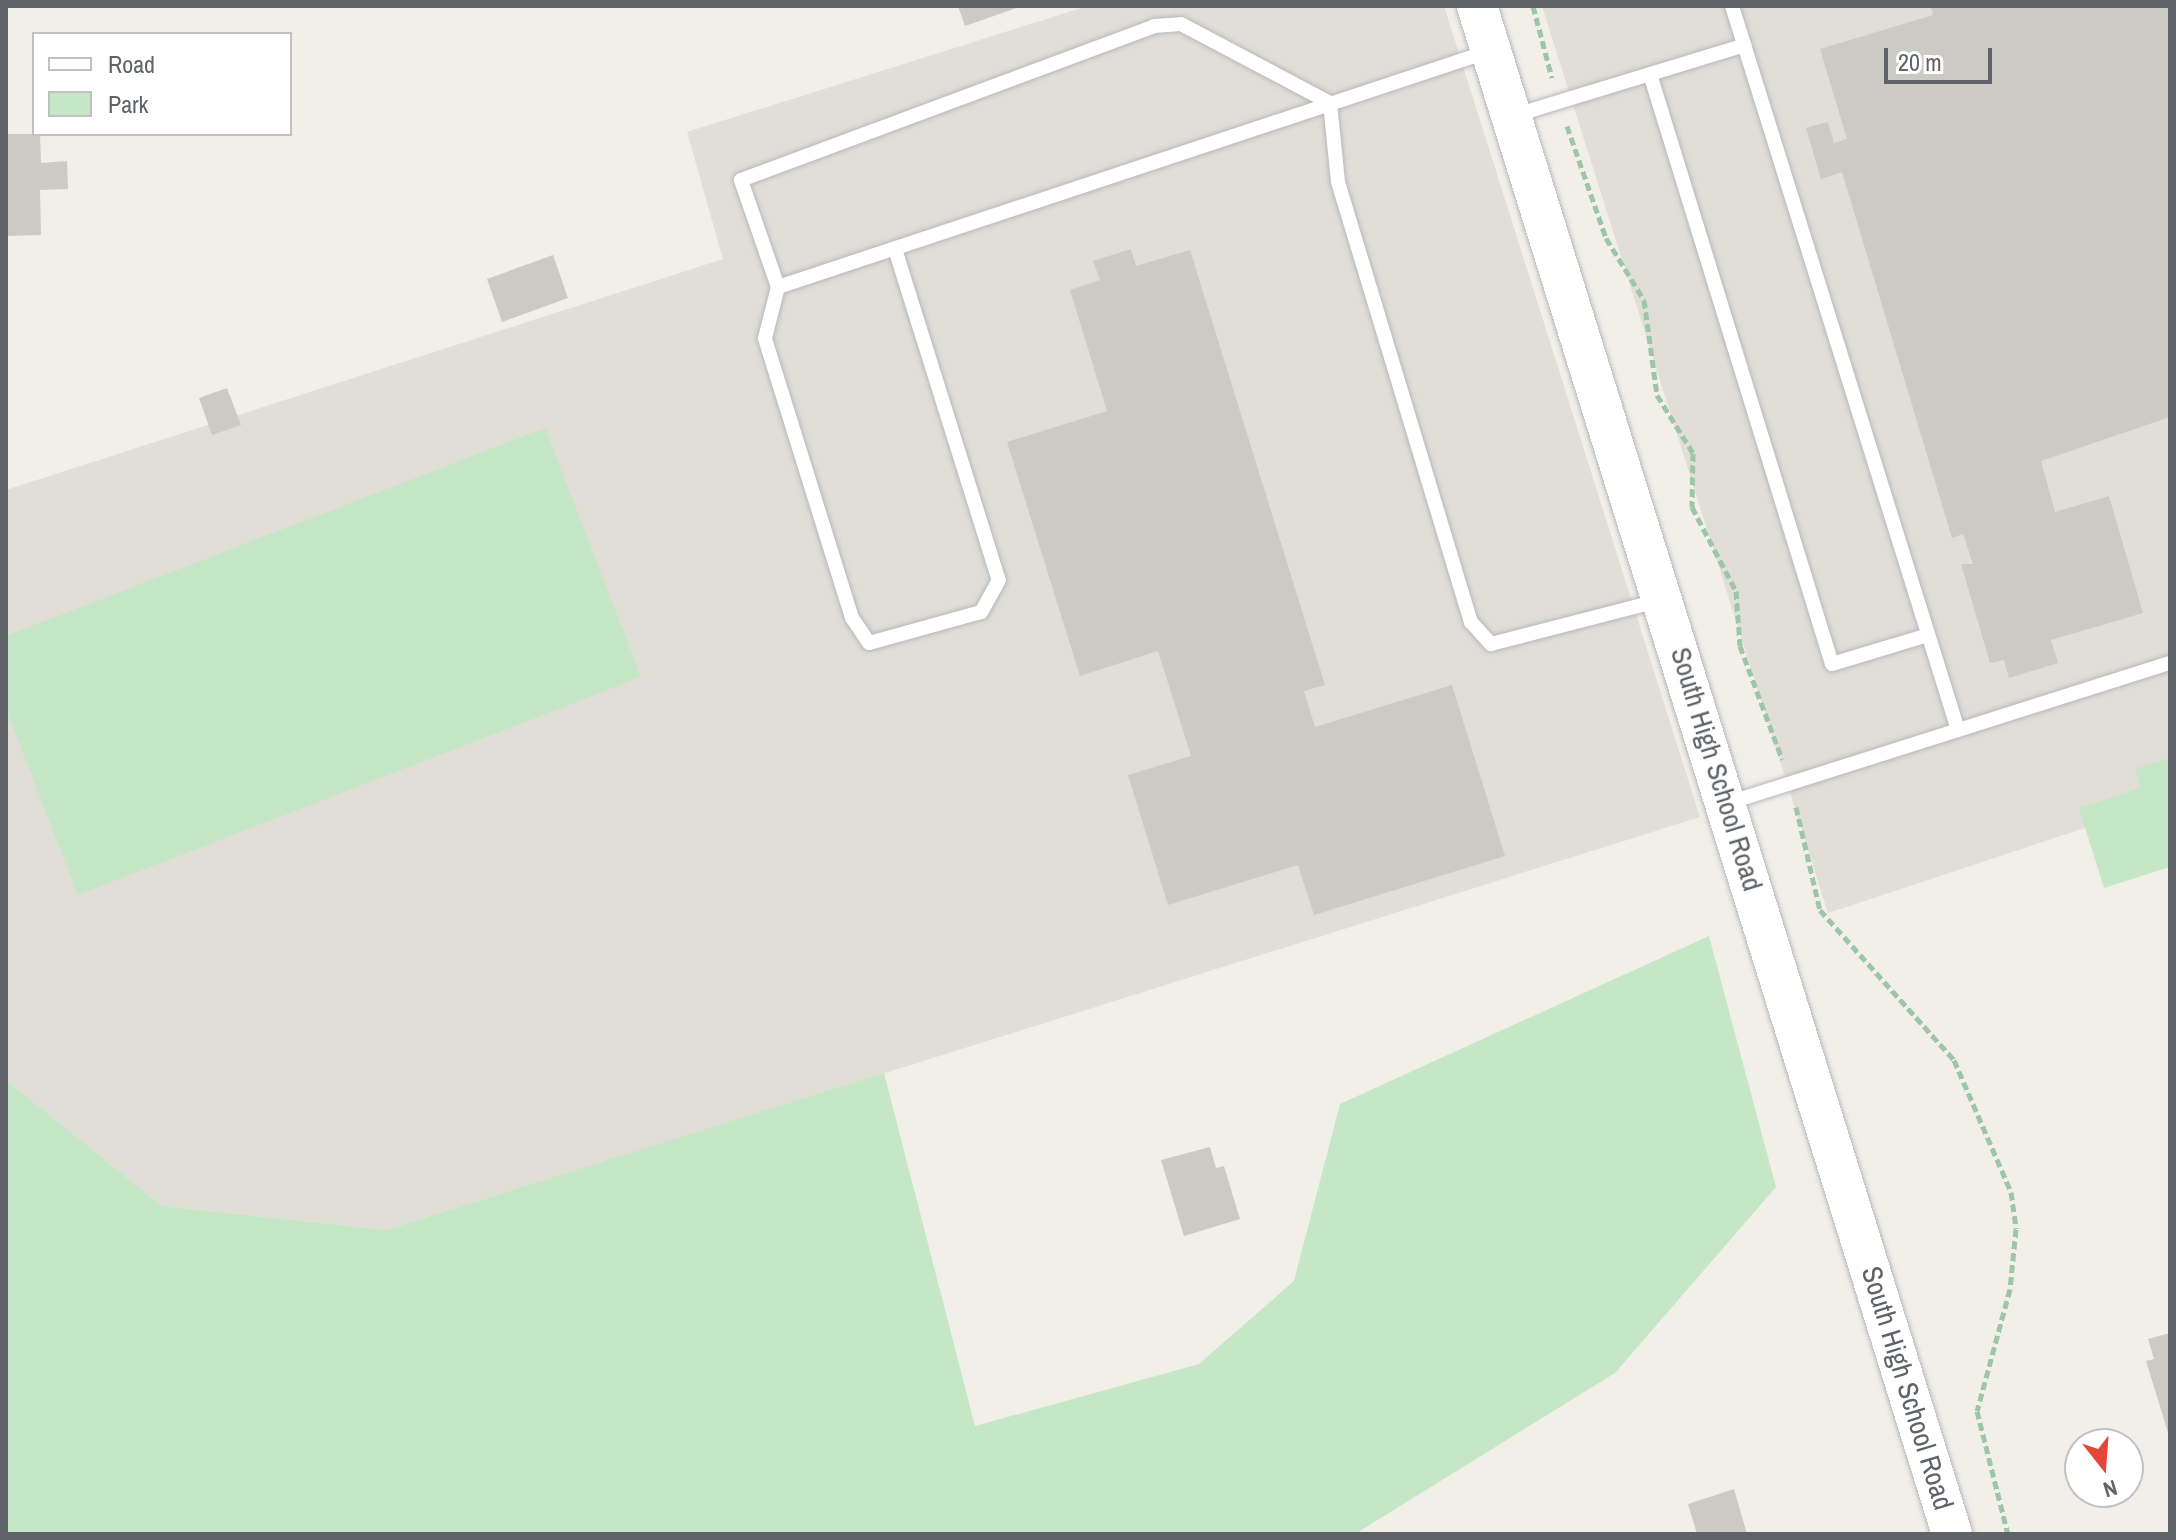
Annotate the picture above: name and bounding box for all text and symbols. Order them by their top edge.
legend [32,32,292,136]
scale bar [1888,32,1996,82]
text: 20 m [1898,46,1942,78]
text: Road [108,48,155,80]
text: Park [108,88,148,120]
street label: South High School Road [1664,643,1770,895]
street label: South High School Road [1855,1262,1961,1514]
north arrow [2064,1428,2144,1508]
text: N [2100,1473,2121,1505]

